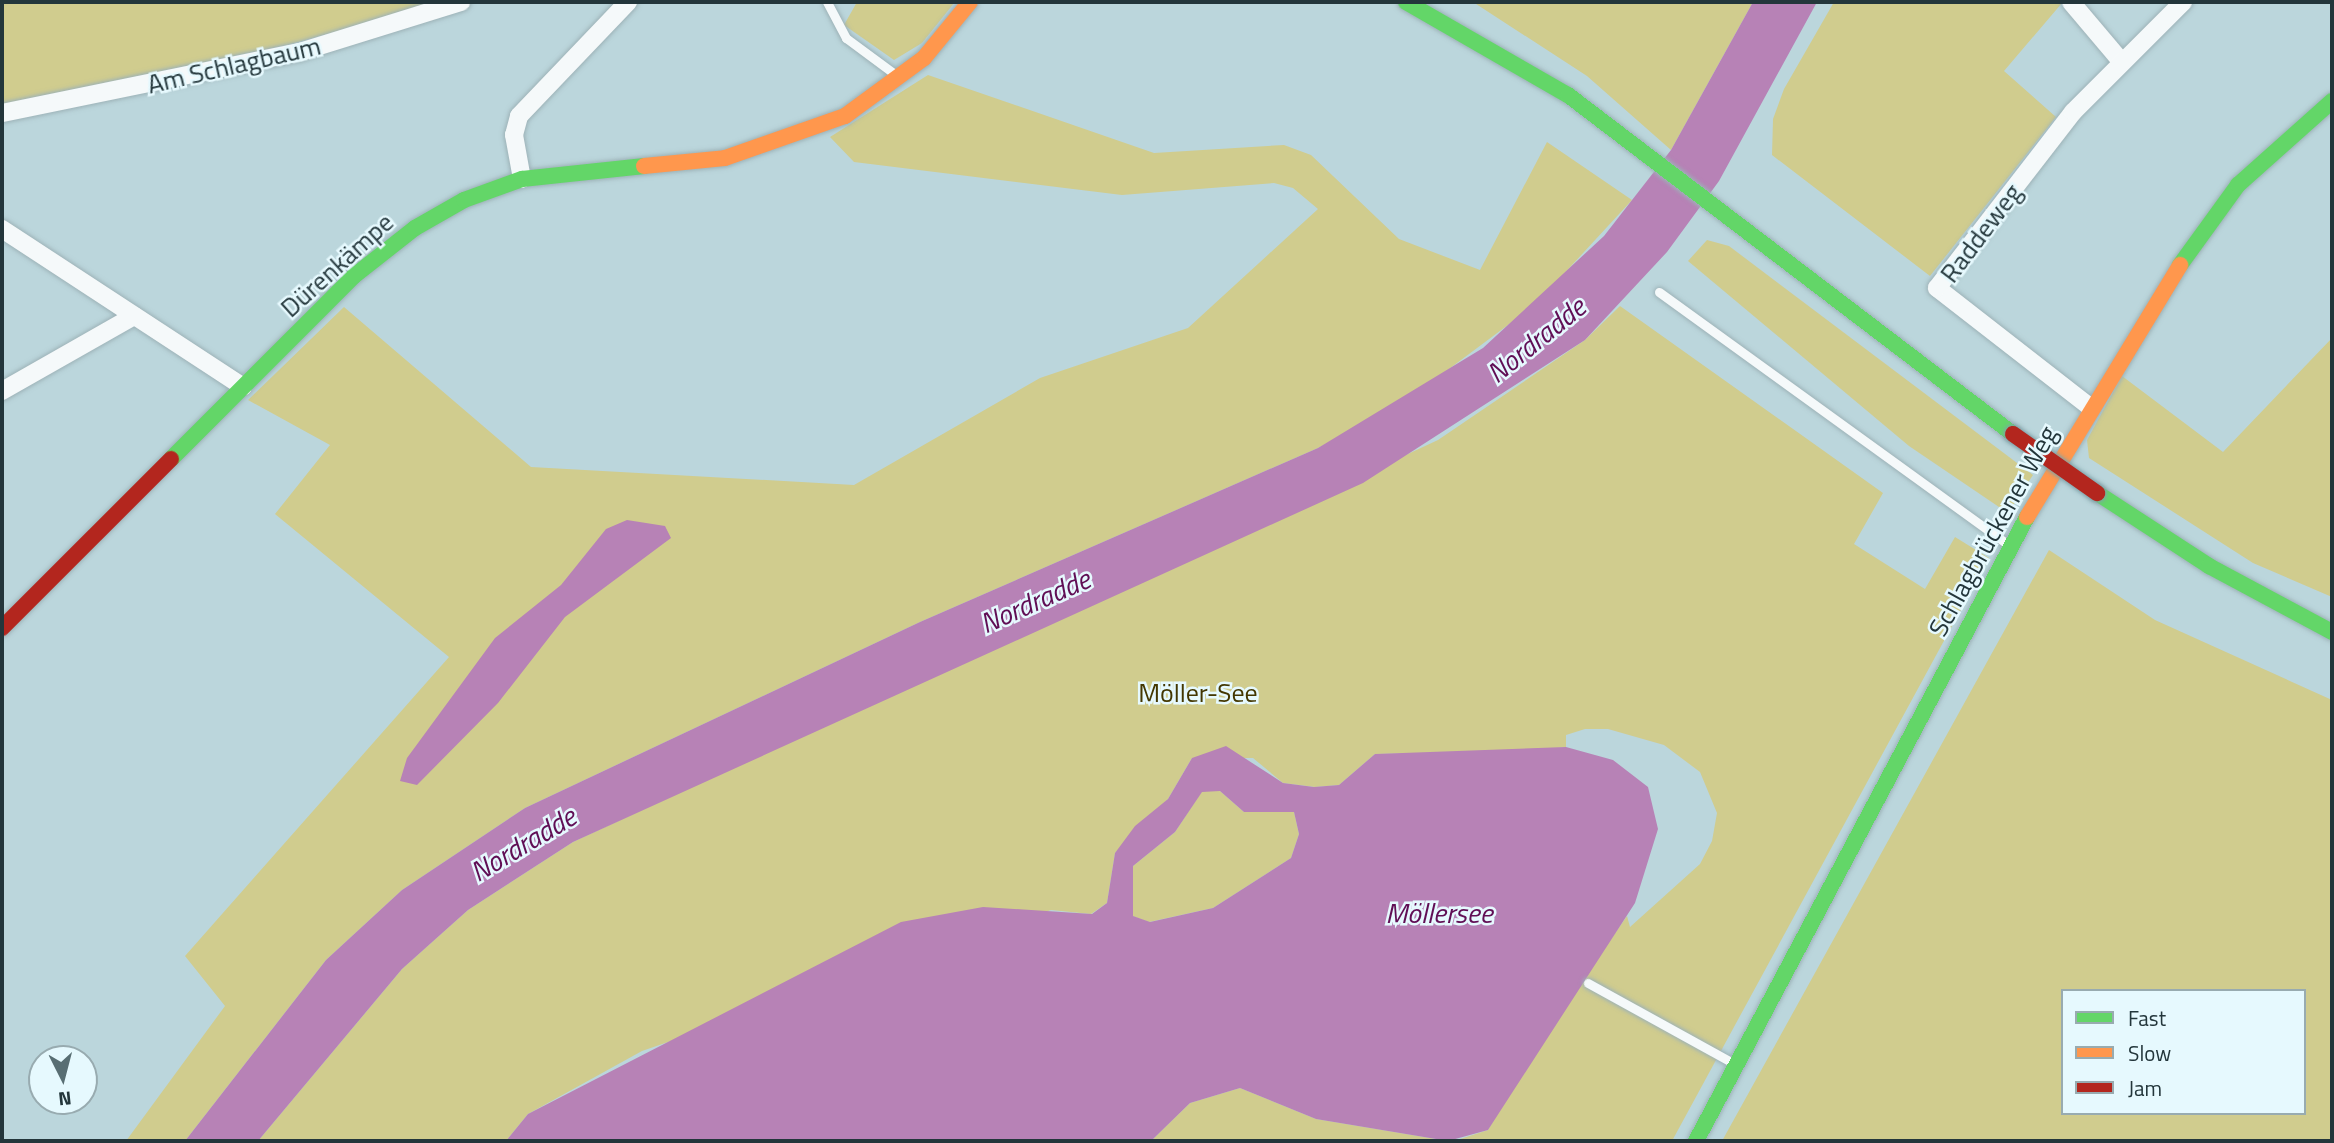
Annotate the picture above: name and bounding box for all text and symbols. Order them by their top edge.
street label: Am Schlagbaum [144,30,324,100]
street label: Raddeweg [1934,177,2028,289]
street label: Dürenkämpe [274,206,400,324]
water label: Nordradde [1480,290,1592,390]
street label: Schlagbrückener Weg [1922,420,2064,642]
water label: Nordradde [975,562,1095,640]
park label: Möller-See [1138,677,1258,709]
water label: Nordradde [464,799,582,889]
water label: Möllersee [1385,896,1493,930]
legend [2061,989,2306,1115]
text: Fast [2128,1002,2166,1034]
text: Slow [2128,1037,2171,1069]
north arrow [28,1045,98,1115]
text: Jam [2128,1072,2162,1104]
text: N [57,1084,73,1115]

